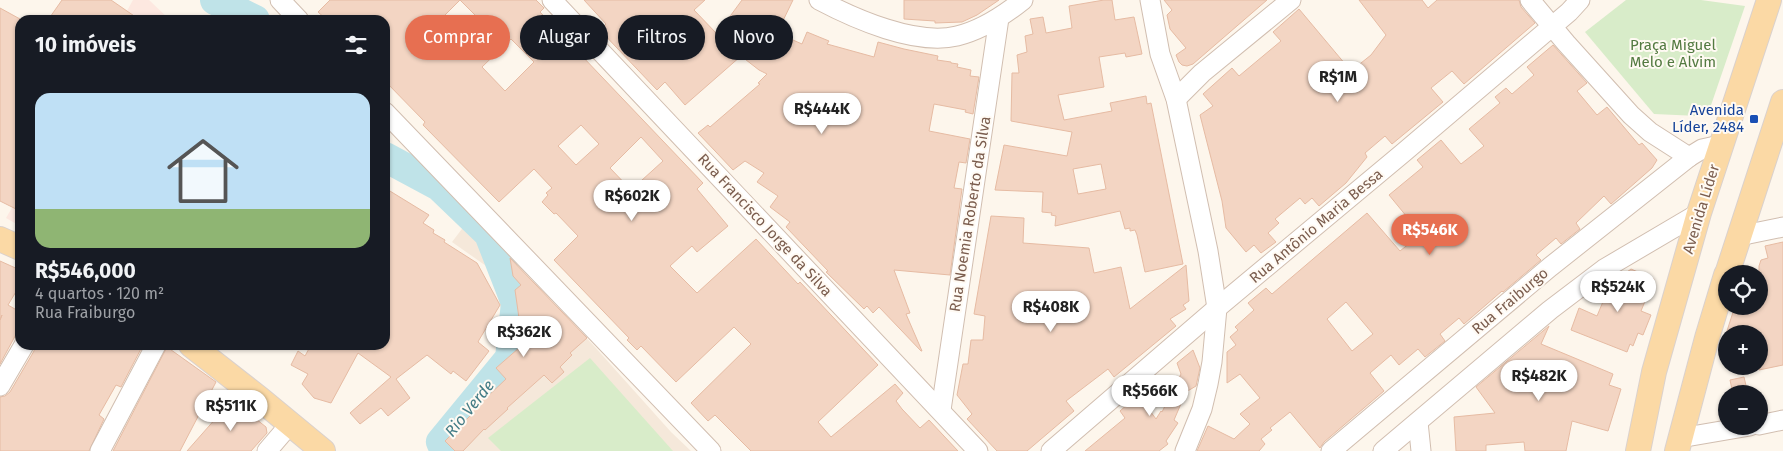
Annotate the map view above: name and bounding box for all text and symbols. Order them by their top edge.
chip: Comprar [405,15,510,60]
chip: Alugar [520,15,608,60]
chip: Filtros [618,15,705,60]
chip: Novo [715,15,793,60]
icon: filters [342,31,370,59]
text: 10 imóveis [35,32,136,58]
park label: Praça Miguel Melo e Alvim [1630,36,1717,71]
pin: R$1M [1308,61,1368,103]
text: R$1M [1319,67,1357,86]
pin: R$444K [781,92,863,135]
text: R$444K [794,99,850,118]
place label: Avenida Líder, 2484 [1672,101,1744,136]
marker: Avenida Líder, 2484 [1748,113,1760,125]
street label: Rua Noemia Roberto da Silva [946,115,994,313]
icon: home [158,126,248,216]
street label: Rua Francisco Jorge da Silva [694,150,836,300]
street label: Avenida Líder [1679,162,1723,256]
street label: Rua Antônio Maria Bessa [1246,165,1386,287]
pin: R$602K [591,180,673,222]
text: R$602K [604,186,660,205]
pin: R$546K [1389,214,1471,256]
text: R$546K [1402,220,1458,239]
text: R$546,000 [35,258,136,284]
street label: Rua Fraiburgo [1468,264,1552,338]
map controls [1718,265,1768,435]
button: locate [1718,265,1768,315]
pin: R$524K [1577,270,1659,313]
text: R$524K [1591,277,1645,296]
text: 4 quartos · 120 m² [35,284,164,303]
pin: R$408K [1010,290,1092,333]
text: R$408K [1023,297,1079,316]
text: Rua Fraiburgo [35,303,135,322]
pin: R$362K [483,316,565,358]
text: R$362K [497,322,551,341]
button: + [1718,325,1768,375]
pin: R$482K [1498,360,1580,402]
text: R$482K [1511,366,1567,385]
pin: R$566K [1109,374,1191,417]
water label: Rio Verde [441,376,498,440]
text: R$566K [1122,381,1178,400]
button: − [1718,385,1768,435]
pin: R$511K [190,390,272,432]
text: R$511K [206,396,256,415]

